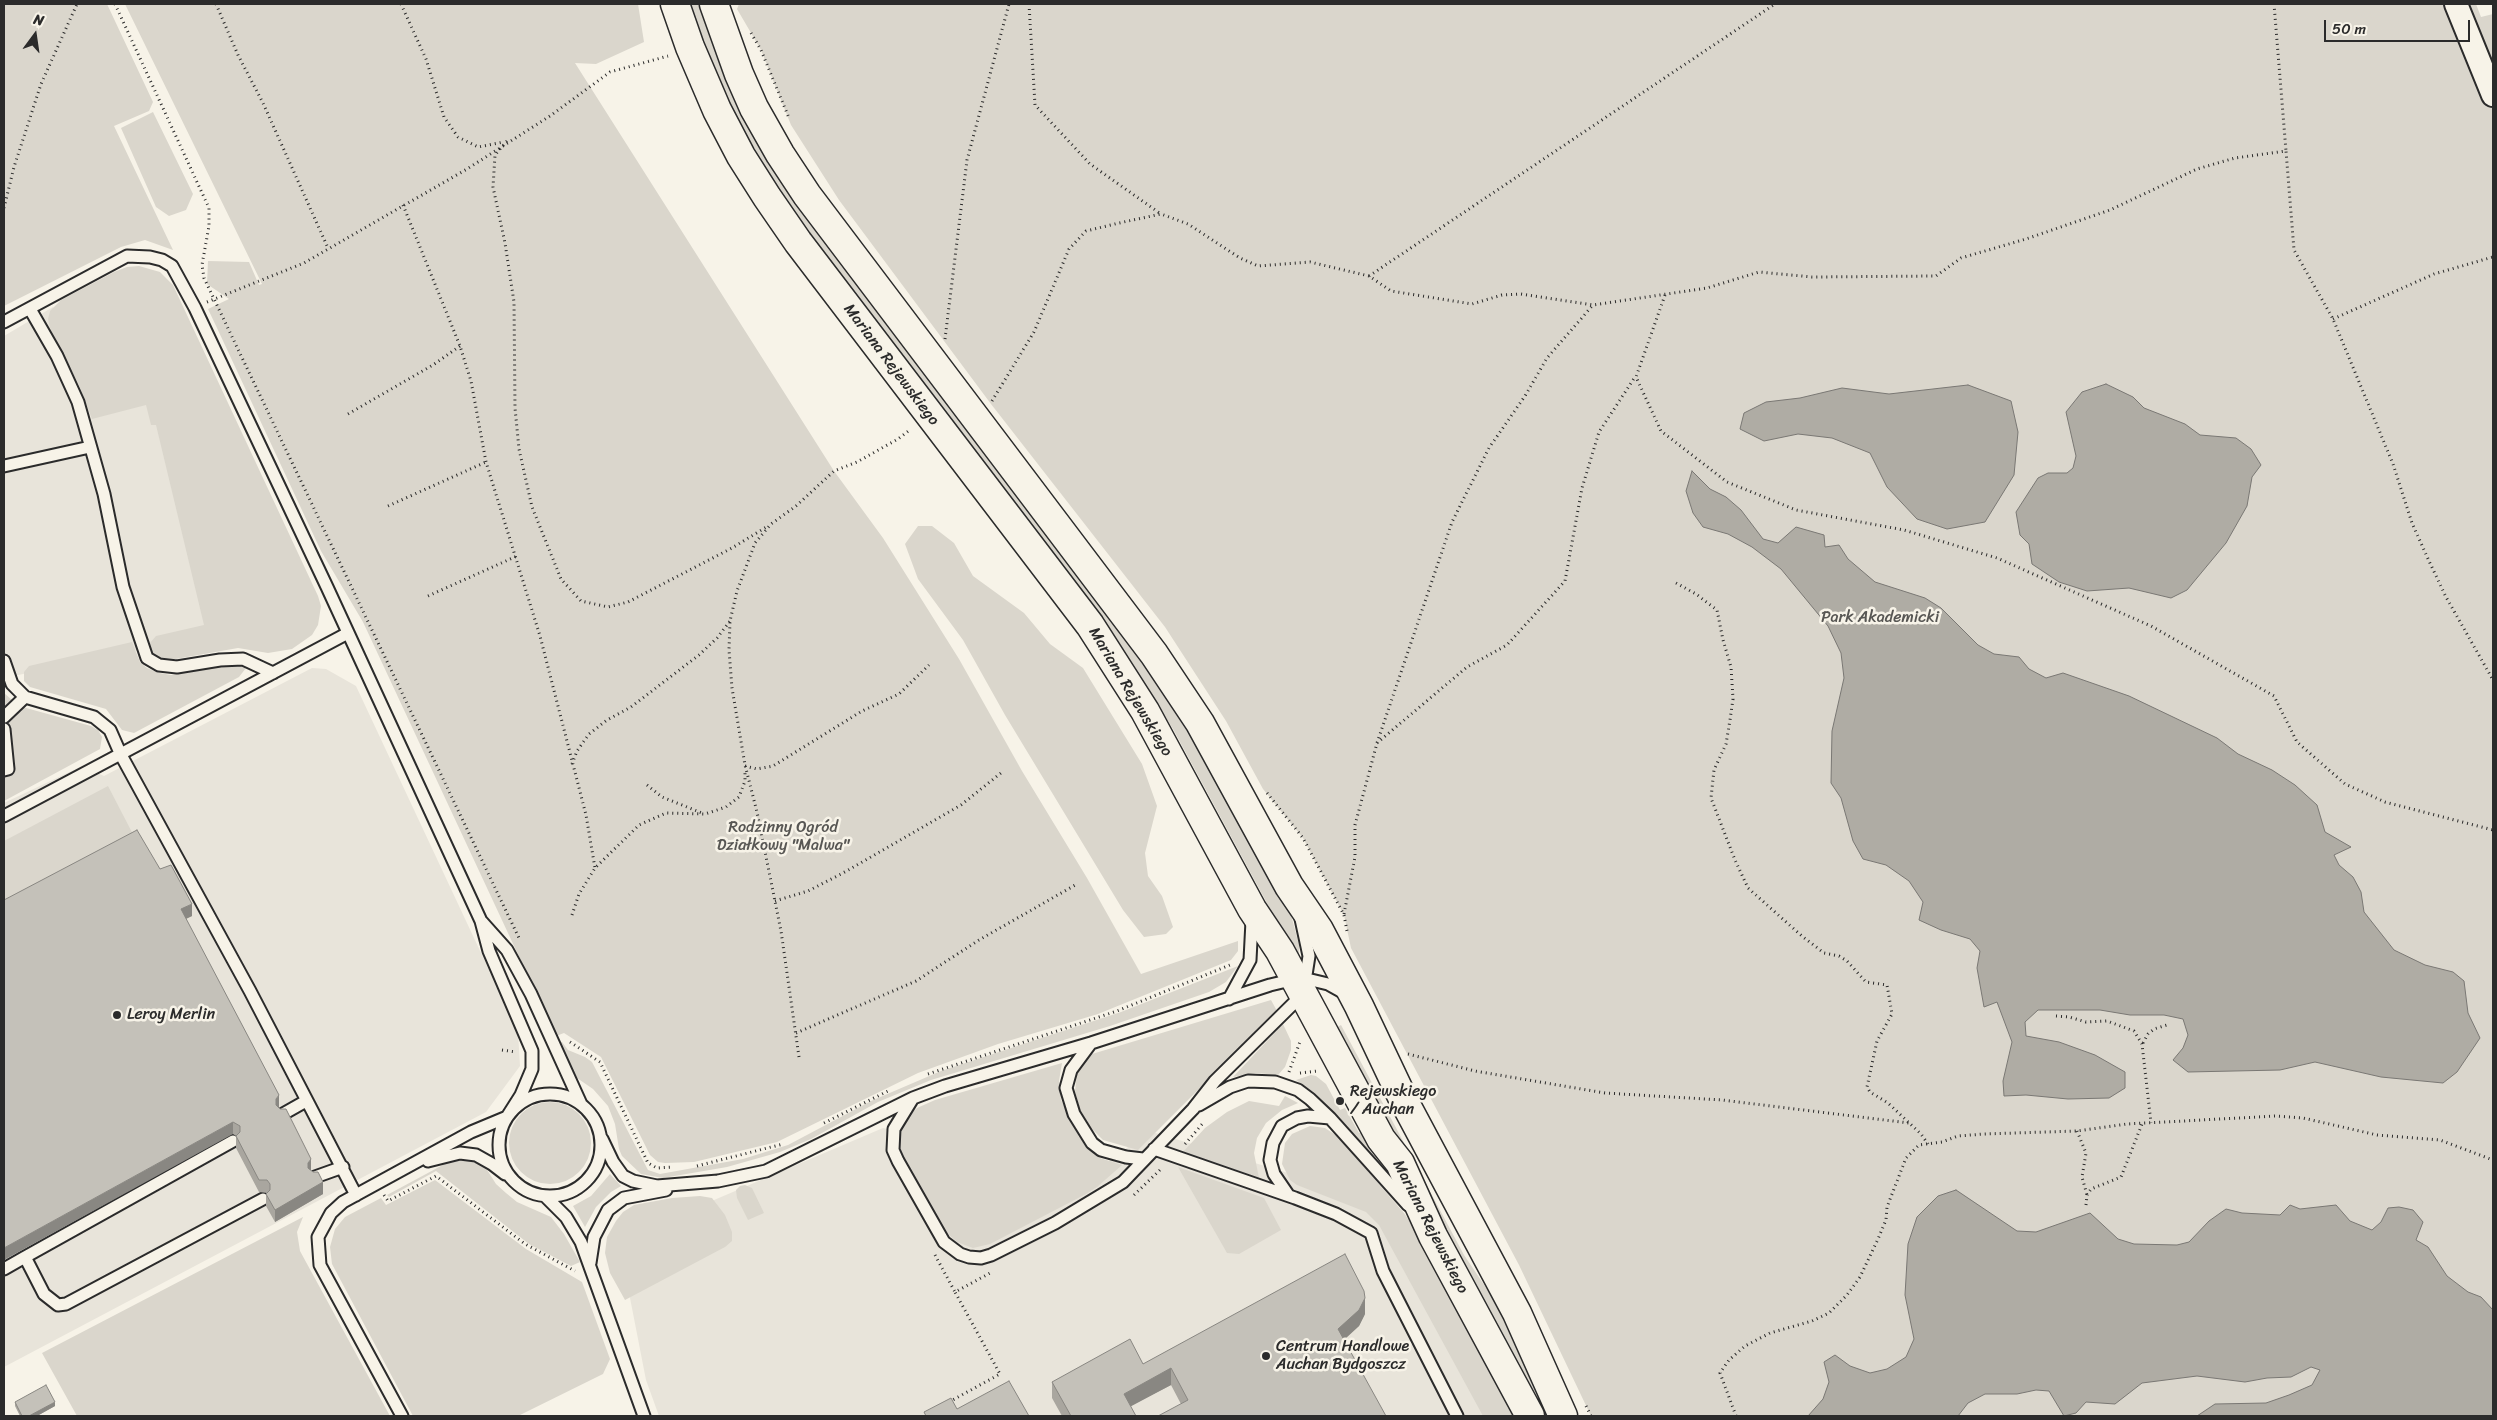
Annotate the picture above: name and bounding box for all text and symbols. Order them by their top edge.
text: N [31,7,46,33]
north arrow [10,10,60,60]
scale bar [2327,10,2473,42]
text: 50 m [2332,16,2366,42]
street label: Mariana Rejewskiego [839,300,943,430]
park label: Park Akademicki [1821,608,1939,628]
street label: Mariana Rejewskiego [1084,624,1176,760]
park label: Rodzinny Ogród Działkowy "Malwa" [717,818,849,856]
place label: Leroy Merlin [127,1005,215,1025]
marker: Leroy Merlin [111,1009,123,1021]
place label: Rejewskiego / Auchan [1350,1082,1436,1120]
marker: Rejewskiego / Auchan [1334,1095,1346,1107]
street label: Mariana Rejewskiego [1388,1157,1472,1297]
place label: Centrum Handlowe Auchan Bydgoszcz [1276,1337,1409,1375]
marker: Centrum Handlowe Auchan Bydgoszcz [1260,1350,1272,1362]

